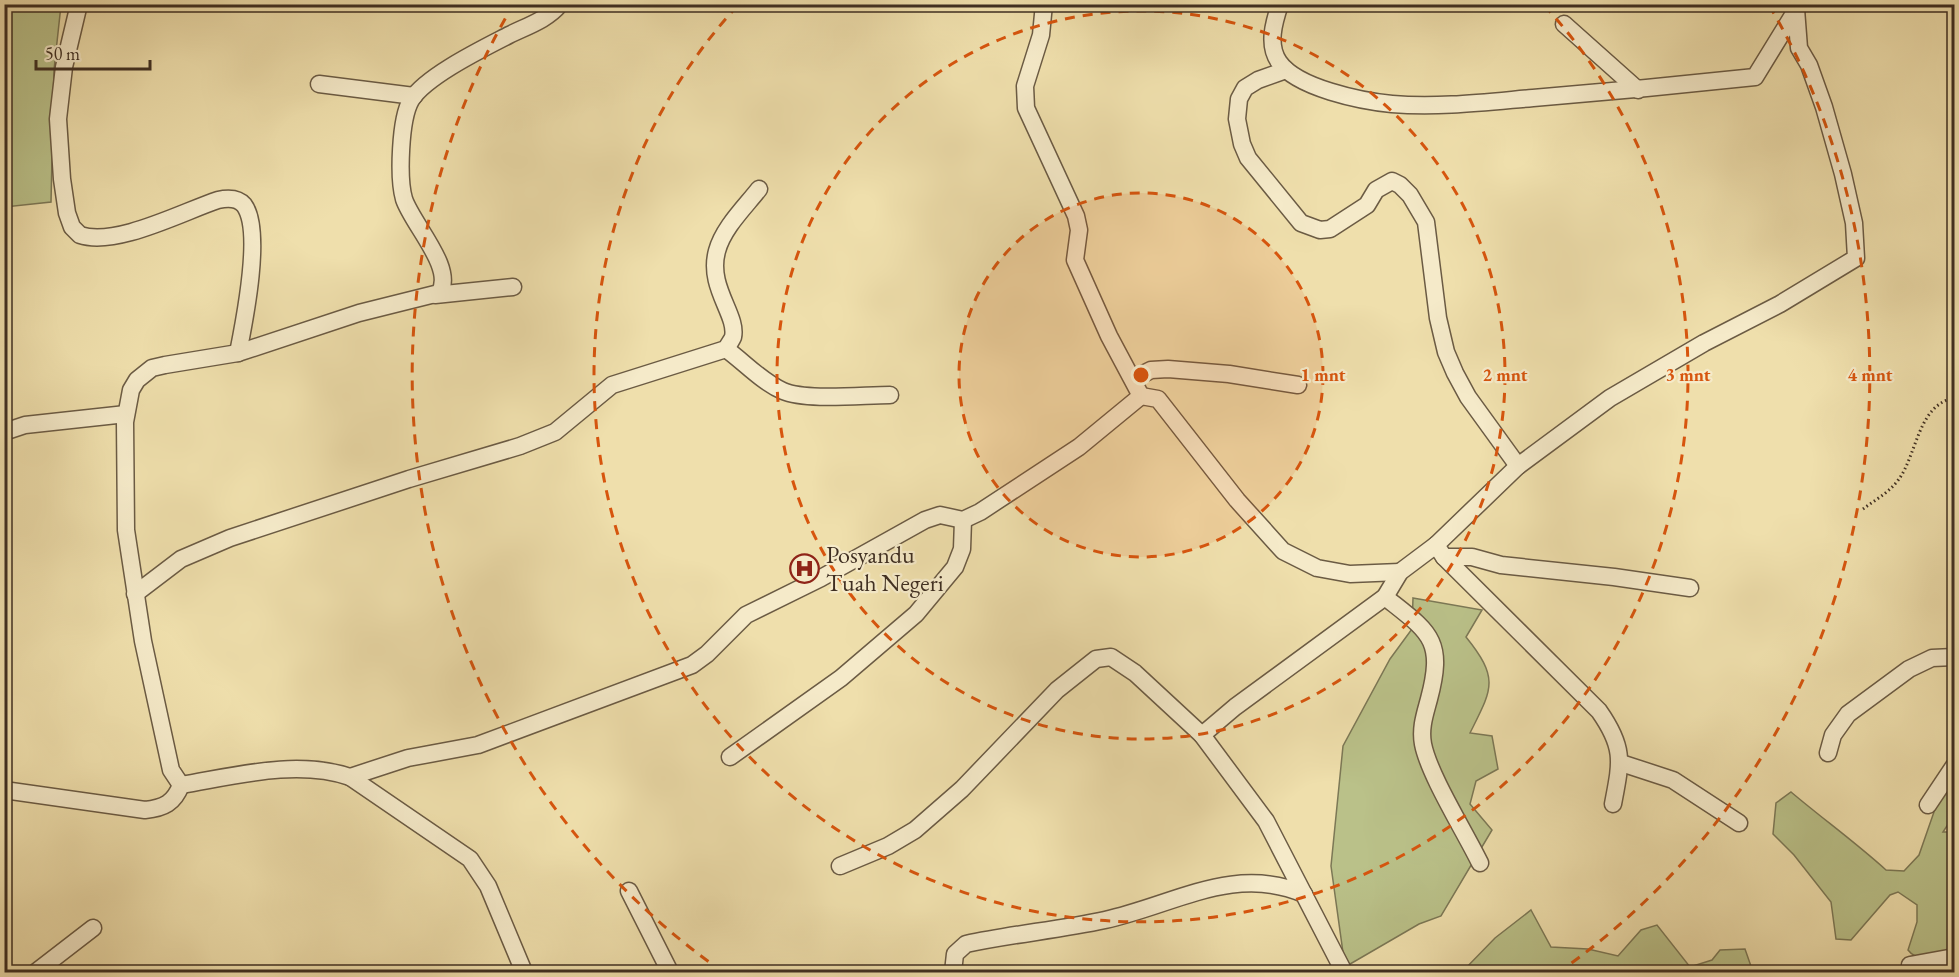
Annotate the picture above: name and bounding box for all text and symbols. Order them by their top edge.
scale bar [36,33,150,71]
text: 50 m [45,42,80,65]
text: 1 mnt [1301,363,1346,386]
text: 2 mnt [1483,363,1528,386]
text: 3 mnt [1666,363,1711,386]
text: 4 mnt [1848,363,1893,386]
centre of rings [1131,365,1151,385]
place label: Posyandu Tuah Negeri [826,539,944,598]
hospital icon: Posyandu Tuah Negeri [789,553,821,585]

